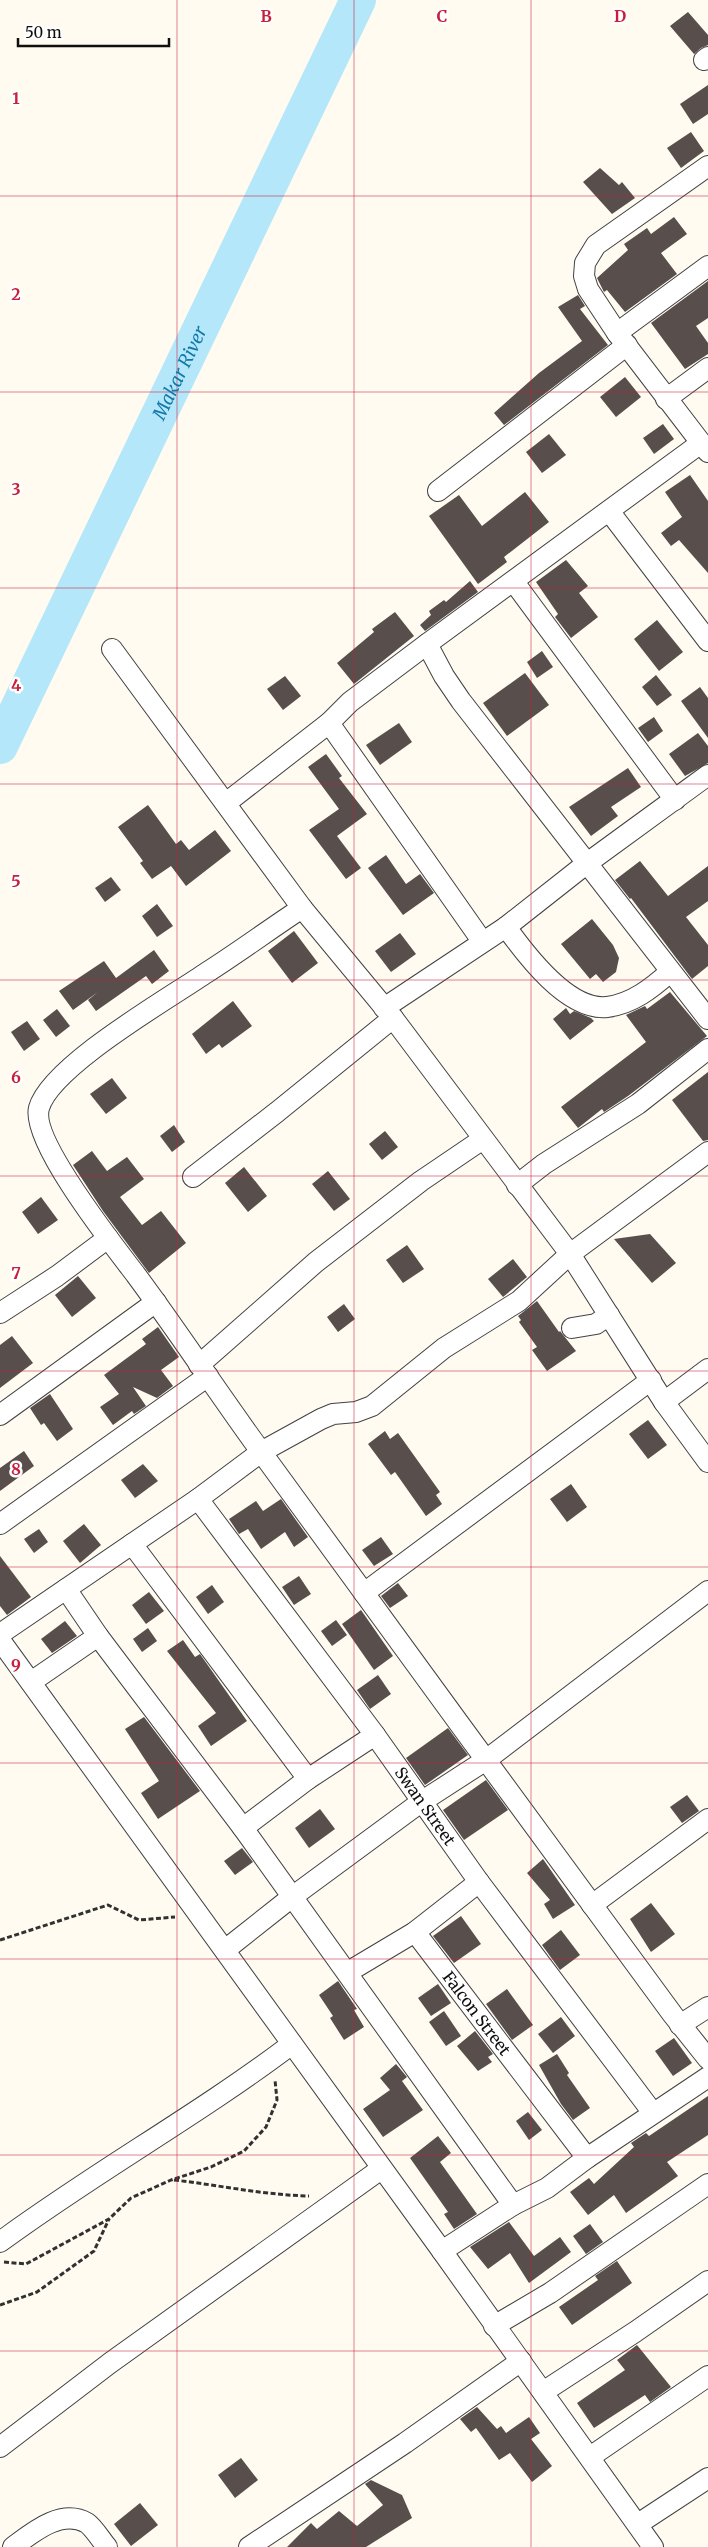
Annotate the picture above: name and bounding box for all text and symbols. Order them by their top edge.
text: B [260,6,272,26]
text: C [437,6,447,26]
text: D [614,6,626,26]
scale bar [18,15,169,47]
text: 50 m [25,23,62,42]
text: 1 [12,88,20,108]
text: 2 [11,284,21,304]
water label: Makar River [146,322,212,424]
text: 3 [11,479,21,499]
text: 4 [11,675,21,695]
text: 5 [11,871,21,891]
text: 6 [11,1067,21,1087]
text: 7 [11,1263,21,1283]
text: 8 [11,1459,21,1479]
text: 9 [11,1655,21,1675]
street label: Swan Street [391,1763,460,1850]
street label: Falcon Street [438,1967,516,2060]

